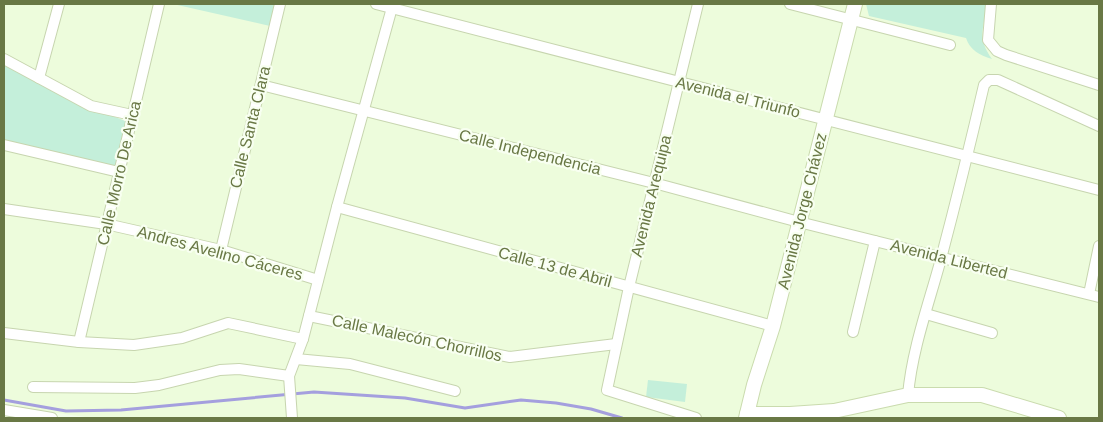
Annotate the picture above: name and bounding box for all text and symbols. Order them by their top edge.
street label: Calle Santa Clara [227,64,273,190]
street label: Avenida el Triunfo [674,73,802,121]
street label: Calle Morro De Arica [94,99,144,247]
street label: Calle Independencia [457,126,603,178]
street label: Avenida Jorge Chávez [774,131,830,291]
street label: Avenida Arequipa [628,133,674,259]
street label: Andres Avelino Cáceres [135,223,305,283]
street label: Avenida Liberted [889,236,1009,282]
street label: Calle 13 de Abril [497,244,613,290]
street label: Calle Malecón Chorrillos [330,312,504,364]

